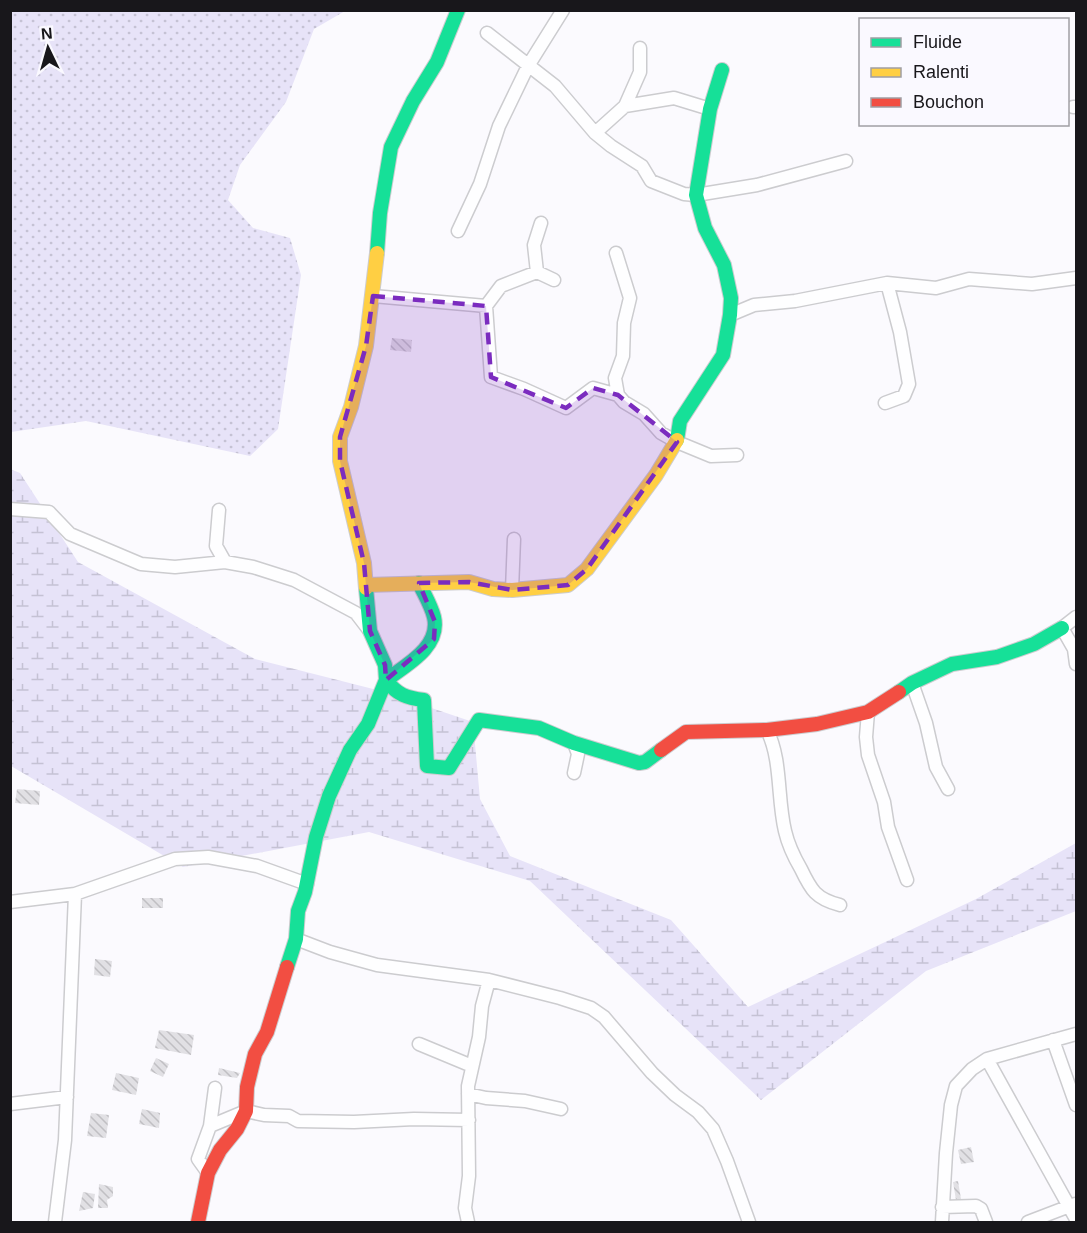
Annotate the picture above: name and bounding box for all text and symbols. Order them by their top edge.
north arrow [18,18,78,78]
legend [859,18,1069,126]
text: N [40,25,53,43]
text: Fluide [913,32,962,52]
text: Ralenti [913,62,969,82]
text: Bouchon [913,92,984,112]

